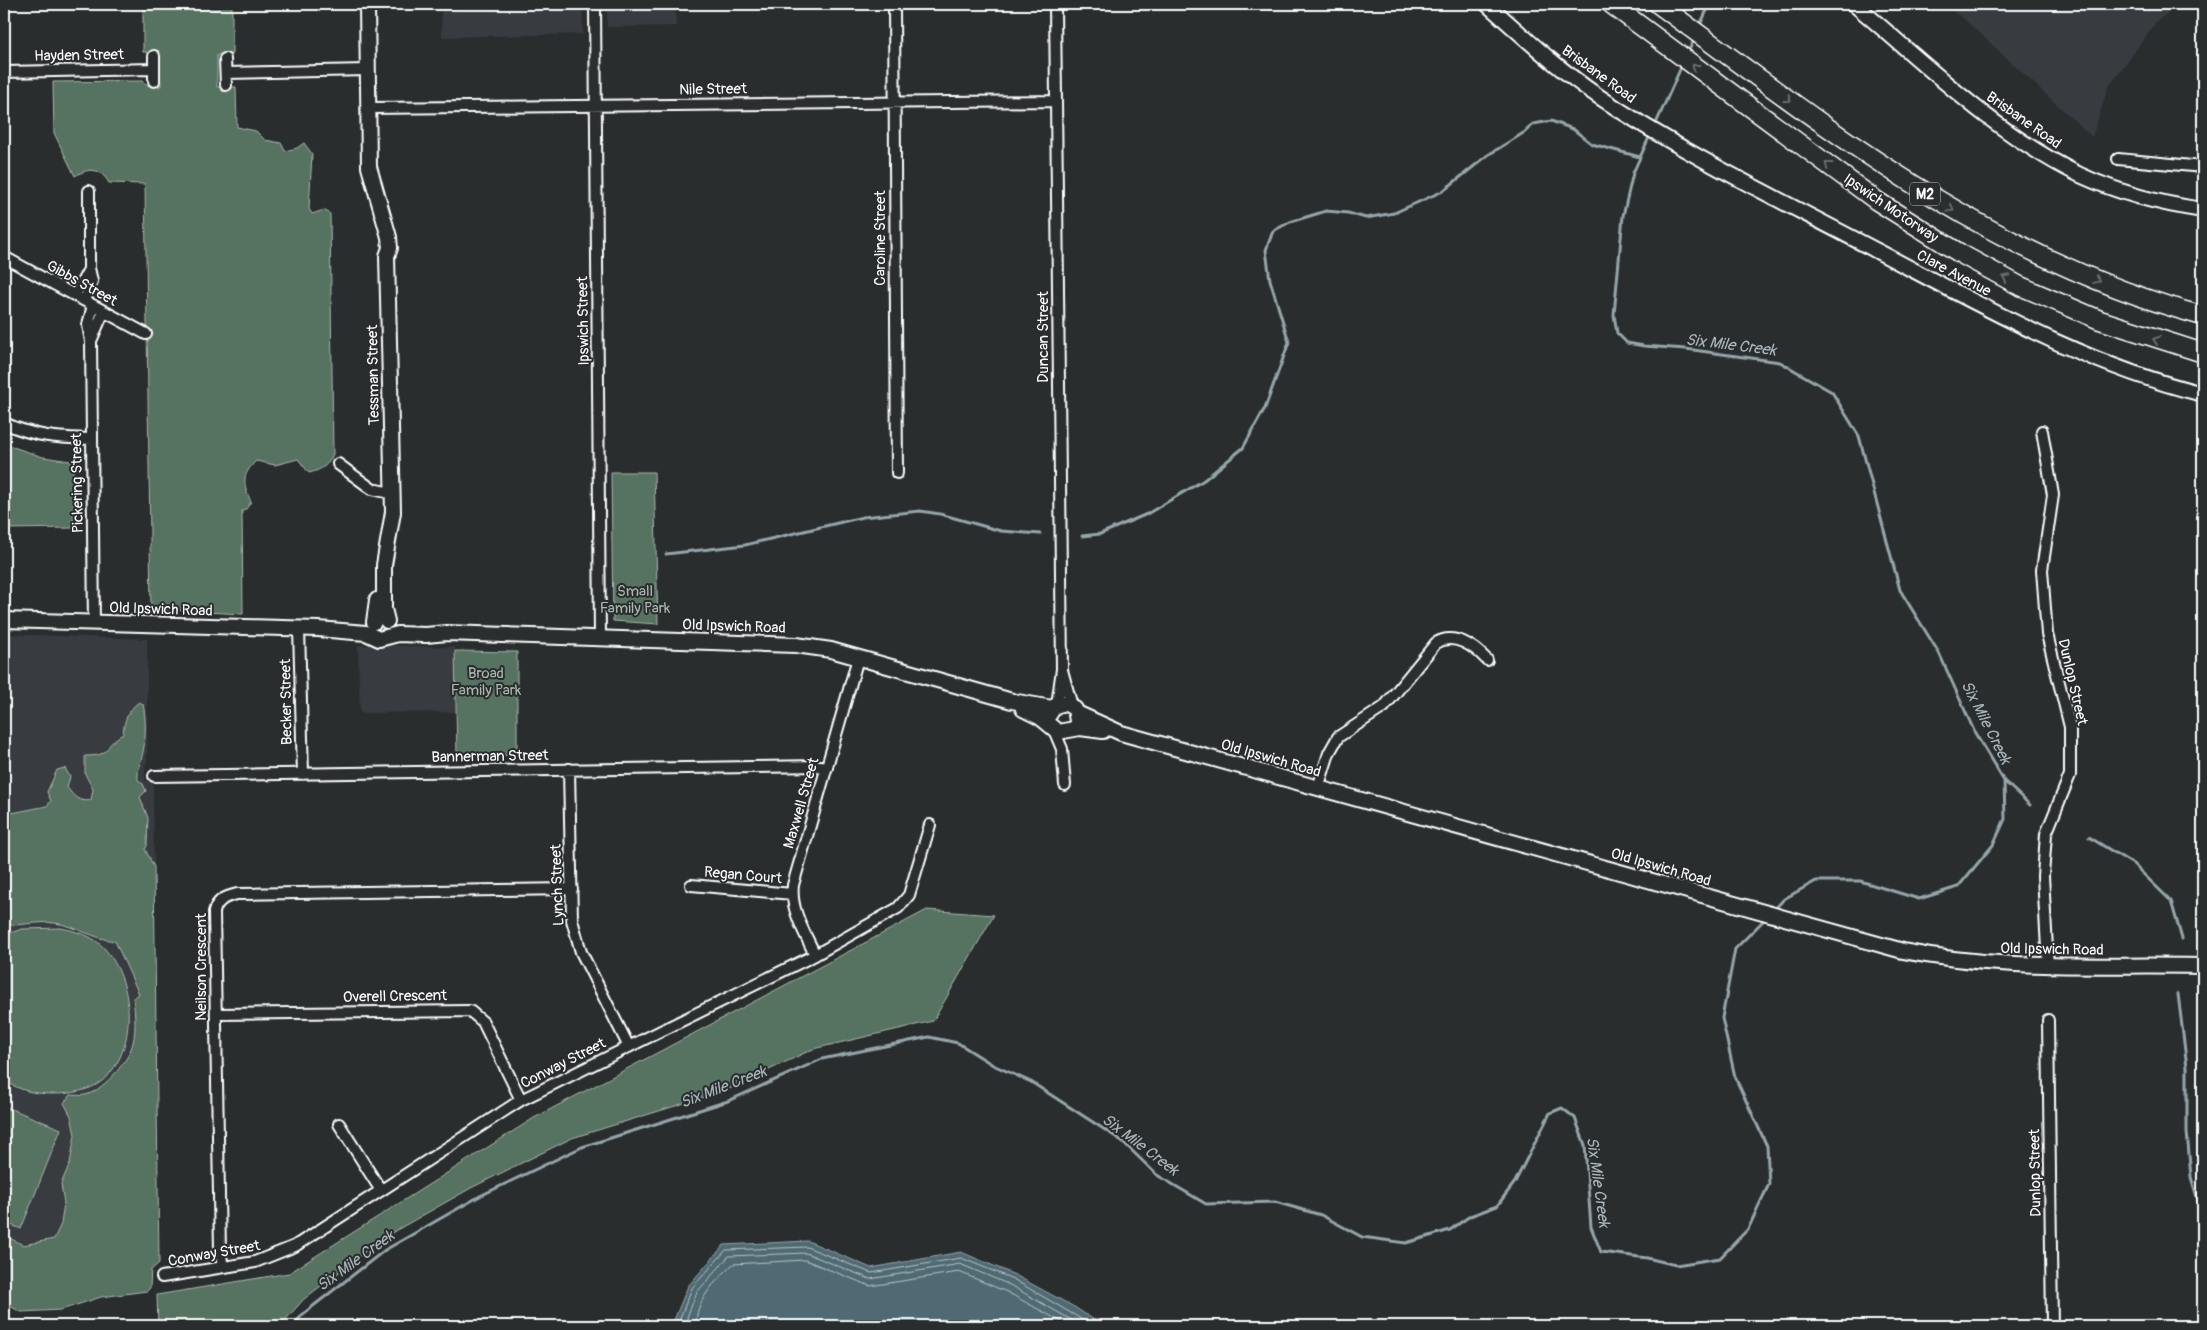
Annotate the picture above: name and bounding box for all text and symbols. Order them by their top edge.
street label: Brisbane Road [1558,41,1640,108]
street label: Hayden Street [34,45,125,66]
one-way arrow [1692,64,1701,72]
street label: Nile Street [679,79,748,100]
street label: Brisbane Road [1982,88,2065,153]
one-way arrow [1782,93,1792,102]
one-way arrow [1824,162,1834,171]
street label: Ipswich Motorway [1840,170,1942,248]
road number: M2 [1910,182,1940,205]
street label: Caroline Street [871,189,890,286]
one-way arrow [1946,203,1955,213]
street label: Clare Avenue [1913,246,1995,301]
street label: Gibbs Street [43,256,121,311]
one-way arrow [2002,274,2011,285]
one-way arrow [2093,274,2101,284]
street label: Ipswich Street [573,275,594,366]
street label: Duncan Street [1034,290,1053,383]
street label: Tessman Street [363,324,384,425]
water label: Six Mile Creek [1685,330,1779,361]
one-way arrow [2153,335,2161,345]
street label: Pickering Street [67,432,88,533]
park label: Small Family Park [600,582,671,618]
street label: Old Ipswich Road [109,598,213,621]
street label: Old Ipswich Road [682,615,786,638]
street label: Dunlop Street [2053,637,2092,728]
street label: Becker Street [276,658,297,745]
park label: Broad Family Park [451,664,522,700]
water label: Six Mile Creek [1957,677,2016,769]
street label: Old Ipswich Road [1218,735,1323,782]
street label: Bannerman Street [431,746,550,767]
street label: Maxwell Street [779,754,824,851]
street label: Lynch Street [547,843,568,926]
street label: Old Ipswich Road [1608,844,1713,891]
street label: Regan Court [703,863,784,888]
street label: Neilson Crescent [192,912,211,1021]
street label: Old Ipswich Road [2000,939,2104,960]
street label: Overell Crescent [343,986,448,1007]
street label: Conway Street [517,1033,610,1093]
water label: Six Mile Creek [677,1061,771,1113]
water label: Six Mile Creek [1098,1109,1184,1181]
street label: Dunlop Street [2025,1128,2046,1217]
water label: Six Mile Creek [1582,1136,1614,1230]
water label: Six Mile Creek [313,1225,399,1296]
street label: Conway Street [167,1236,263,1271]

